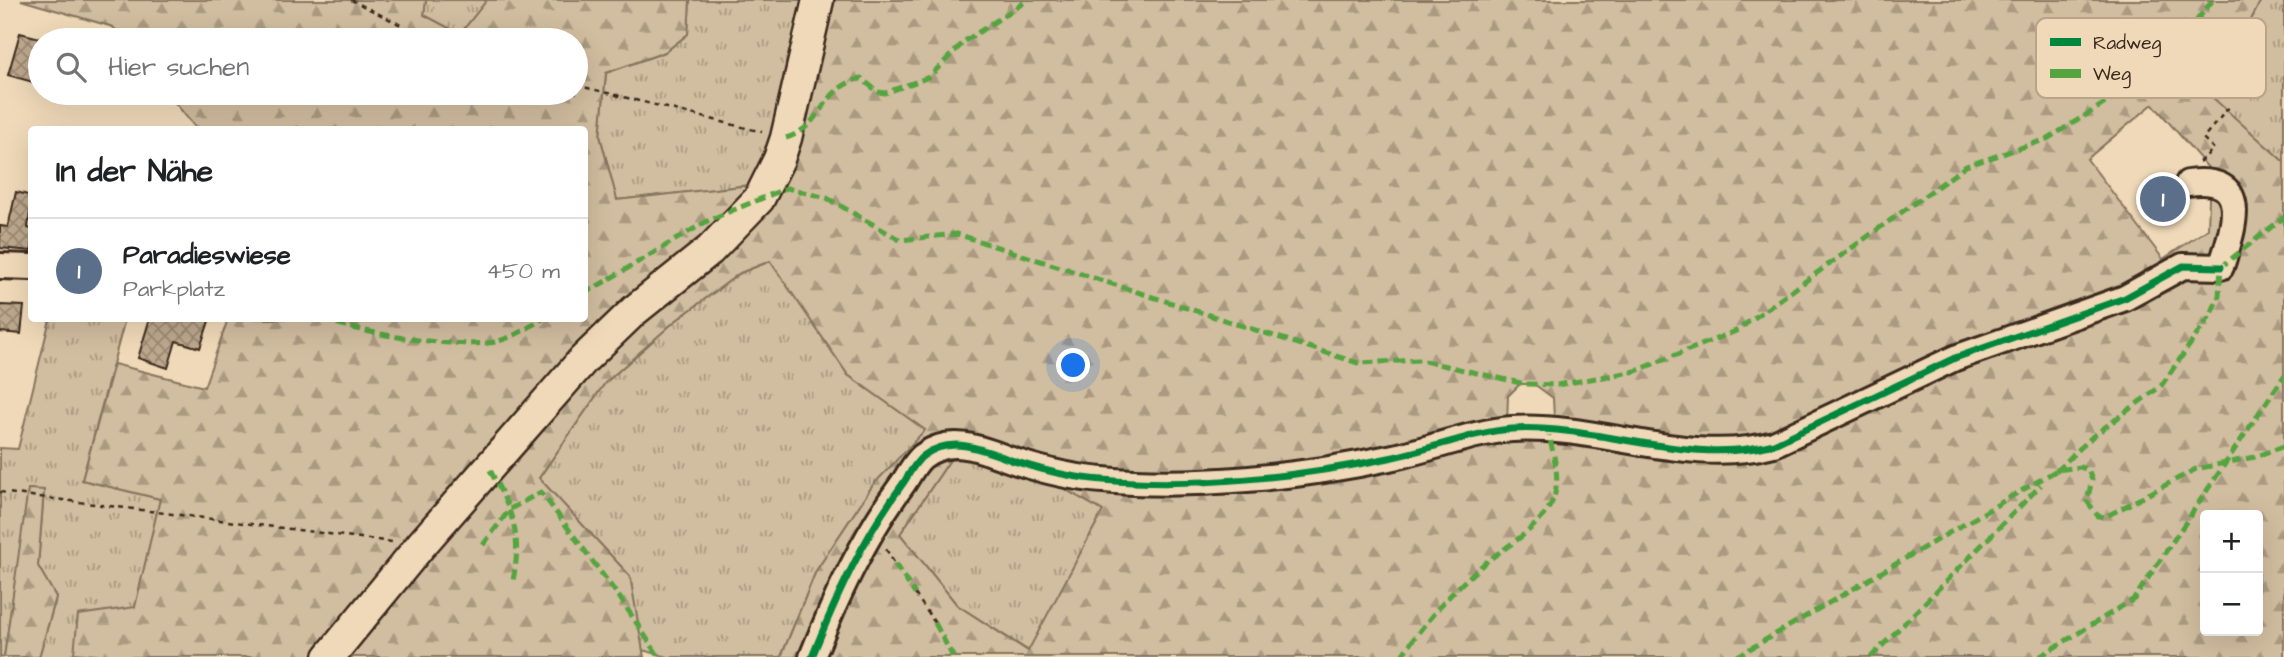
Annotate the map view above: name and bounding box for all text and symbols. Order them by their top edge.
legend [2036,18,2266,98]
search box [28,28,588,105]
text: Radweg [2093,30,2162,58]
icon: search [52,48,90,86]
text: Hier suchen [108,49,249,85]
text: Weg [2093,61,2131,89]
text: In der Nähe [56,151,213,193]
pin: 1 [2140,173,2186,225]
text: Paradieswiese [123,237,291,273]
text: 1 [78,255,80,287]
text: 450 m [486,255,560,287]
text: Parkplatz [123,273,225,305]
your location [1056,348,1090,382]
map controls [2200,510,2263,636]
button: + [2200,510,2263,573]
button: − [2200,573,2263,636]

